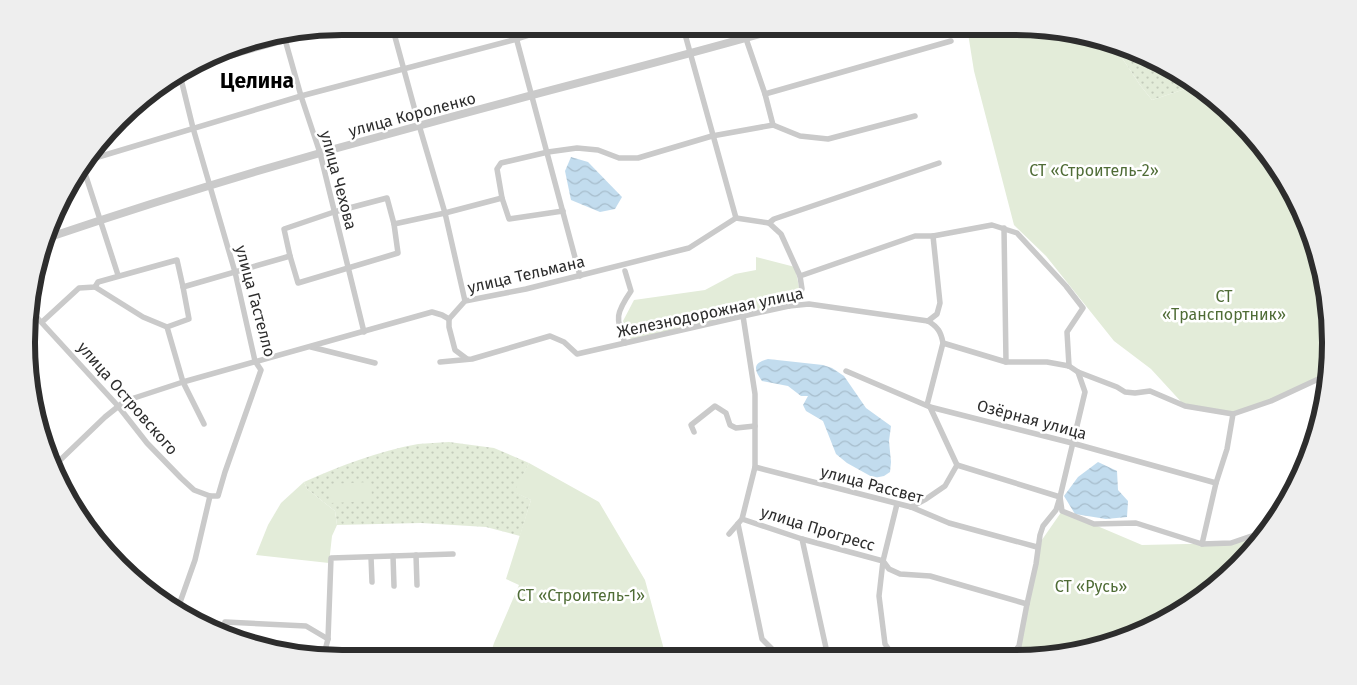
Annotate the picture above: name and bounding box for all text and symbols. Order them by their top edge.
district label: Целина [220,68,294,94]
street label: улица Короленко [346,88,478,141]
street label: улица Чехова [316,129,361,232]
park label: СТ «Строитель-2» [1029,161,1159,180]
street label: улица Гастелло [231,243,280,359]
street label: улица Тельмана [466,252,587,297]
street label: Железнодорожная улица [615,283,805,342]
park label: СТ «Транспортник» [1162,287,1286,324]
street label: улица Островского [73,338,182,459]
street label: Озёрная улица [975,396,1089,443]
street label: улица Рассвет [818,462,926,508]
street label: улица Прогресс [758,502,878,555]
park label: СТ «Русь» [1055,577,1127,596]
park label: СТ «Строитель-1» [517,586,645,605]

